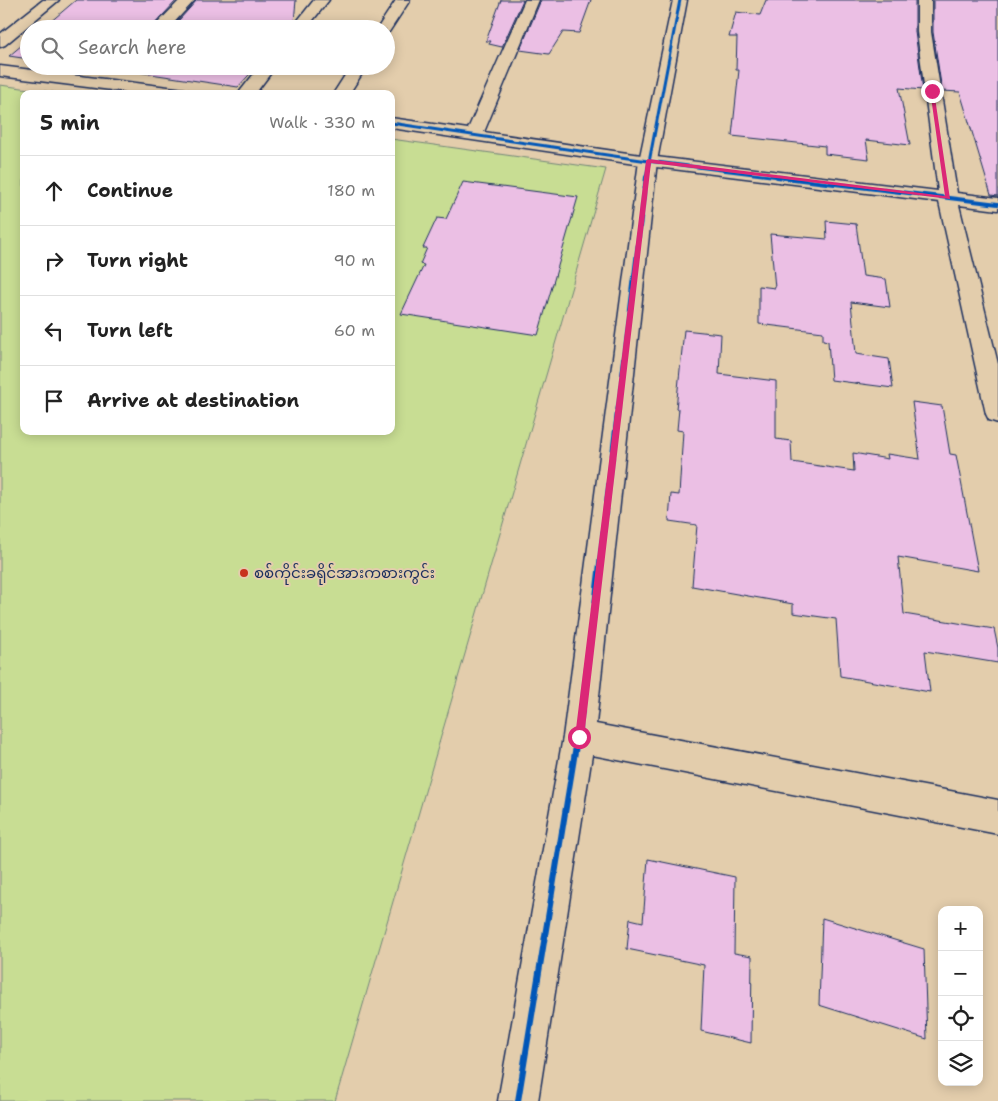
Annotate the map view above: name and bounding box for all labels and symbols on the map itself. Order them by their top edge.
route end [921,80,944,103]
place label: စစ်ကိုင်းခရိုင်အားကစားကွင်း [254,563,435,585]
marker: စစ်ကိုင်းခရိုင်အားကစားကွင်း [238,567,250,579]
route start [568,726,591,749]

